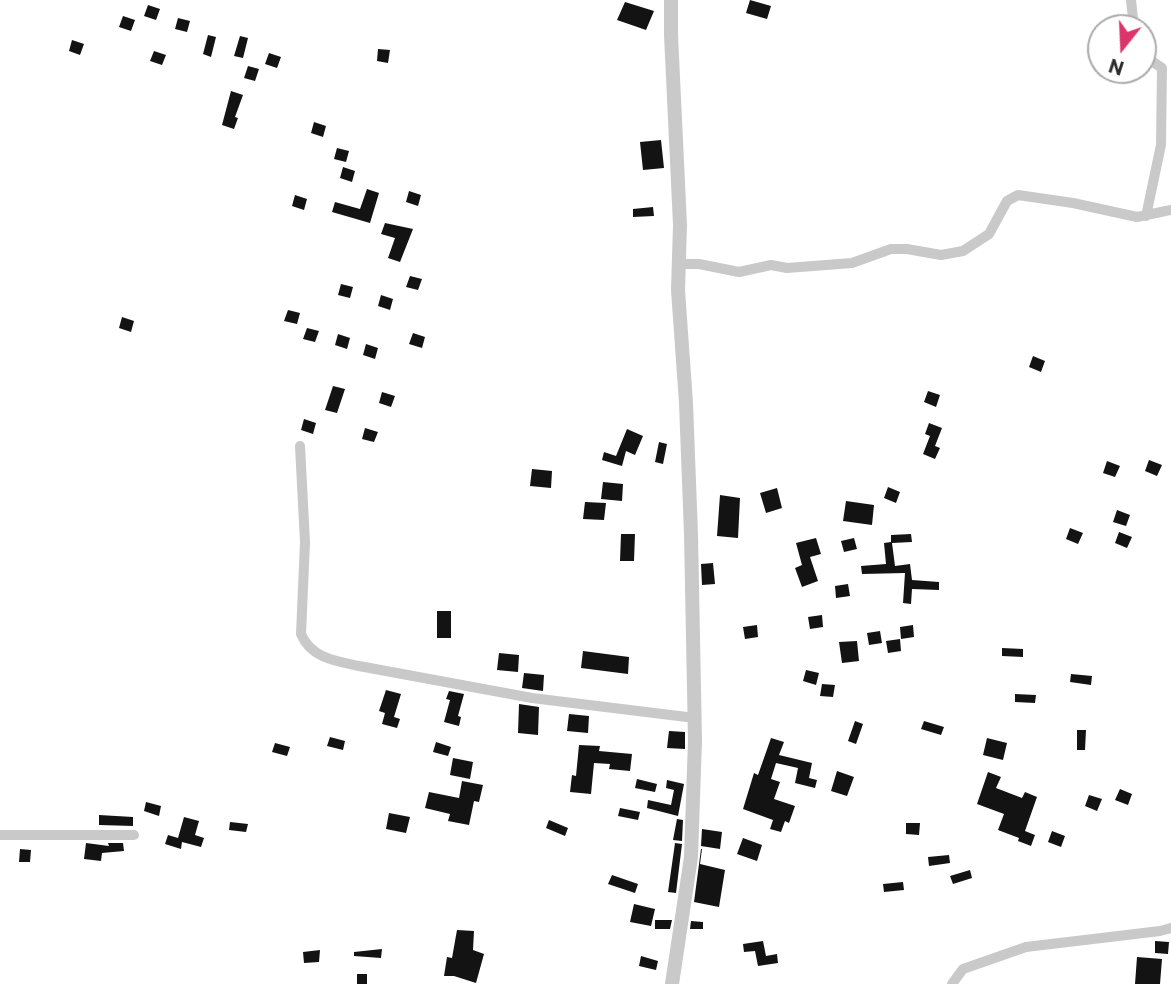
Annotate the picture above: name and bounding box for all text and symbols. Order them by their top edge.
north arrow [1087,14,1157,84]
text: N [1106,54,1126,81]

